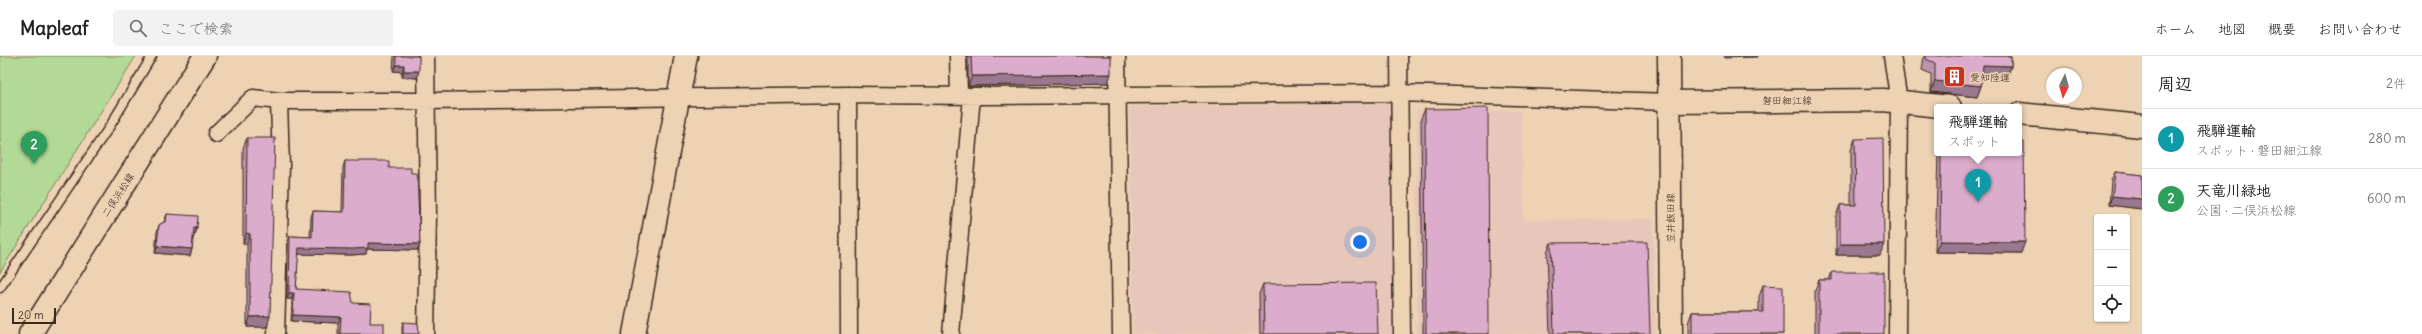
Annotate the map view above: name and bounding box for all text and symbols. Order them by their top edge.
search box [113,10,393,46]
text: Mapleaf [20,16,89,40]
icon: search [127,17,149,39]
text: ここで検索 [159,19,234,38]
text: ホーム [2155,20,2196,38]
text: 地図 [2218,20,2246,38]
text: 概要 [2268,20,2296,38]
text: お問い合わせ [2318,20,2402,38]
building icon: 愛知陸運 [1942,64,1968,90]
north arrow [2046,68,2082,104]
place label: 愛知陸運 [1970,71,2010,84]
text: 周辺 [2158,73,2192,95]
text: 2件 [2386,75,2406,92]
street label: 磐田細江線 [1762,94,1812,107]
popup [1934,104,2022,156]
text: 飛騨運輸 [1948,112,2008,131]
text: 飛騨運輸 [2196,121,2256,140]
text: 1 [2168,130,2174,147]
text: 280 m [2368,130,2406,147]
pin: 2 [21,131,47,164]
text: スポット [1948,133,2000,150]
text: スポット · 磐田細江線 [2196,142,2322,159]
pin: 1 [1965,169,1991,202]
street label: 二俣浜松線 [99,170,137,220]
text: 天竜川緑地 [2196,181,2271,200]
text: 2 [2167,190,2175,207]
text: 600 m [2367,190,2406,207]
street label: 笠井飯田線 [1664,193,1677,243]
text: 公園 · 二俣浜松線 [2196,202,2296,219]
map controls [2094,214,2130,322]
button: + [2094,214,2130,250]
your location [1350,232,1370,252]
button: − [2094,250,2130,286]
button: locate [2094,286,2130,322]
scale bar [12,306,56,325]
text: 20 m [18,308,44,322]

